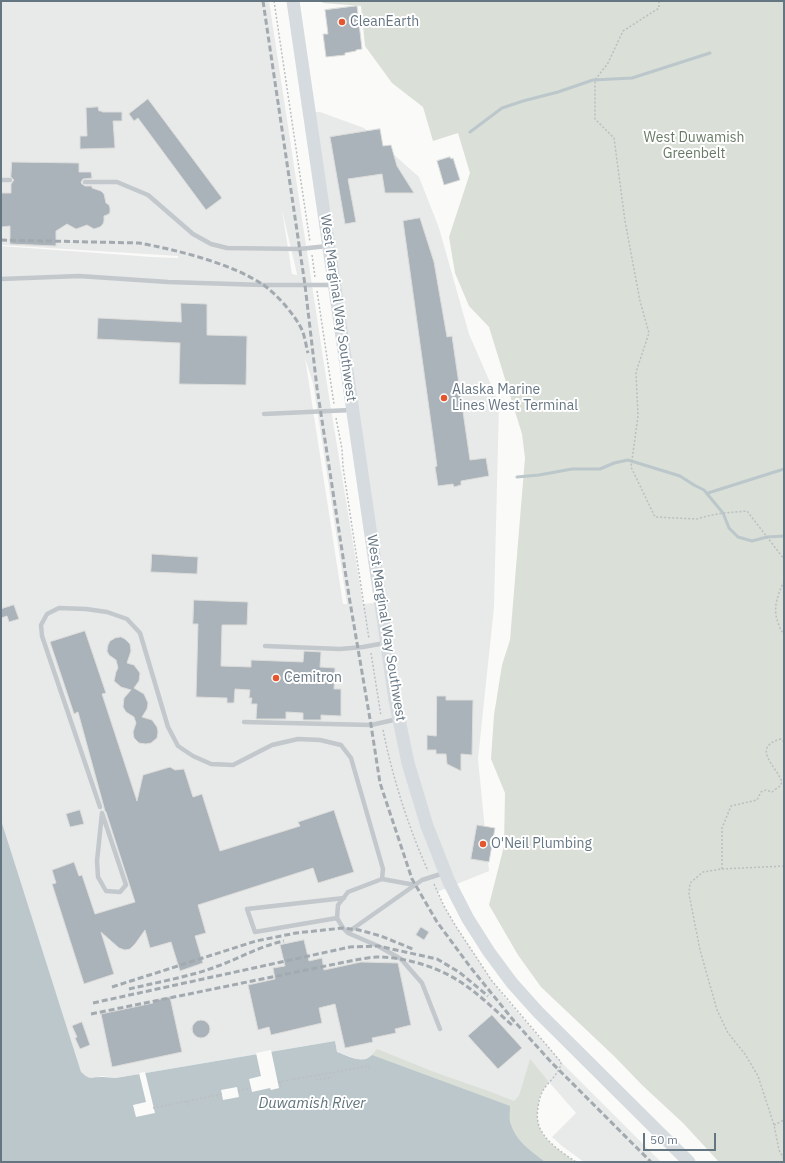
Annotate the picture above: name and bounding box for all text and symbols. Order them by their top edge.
place label: CleanEarth [350,14,419,30]
marker: CleanEarth [337,17,347,27]
park label: West Duwamish Greenbelt [644,130,744,162]
street label: West Marginal Way Southwest [317,213,359,403]
place label: Alaska Marine Lines West Terminal [452,382,578,414]
marker: Alaska Marine Lines West Terminal [439,393,449,403]
street label: West Marginal Way Southwest [363,533,409,723]
place label: Cemitron [284,670,342,686]
marker: Cemitron [271,673,281,683]
place label: O'Neil Plumbing [491,836,592,852]
marker: O'Neil Plumbing [478,839,488,849]
water label: Duwamish River [258,1095,366,1113]
scale bar [645,1125,718,1151]
text: 50 m [650,1132,678,1147]

